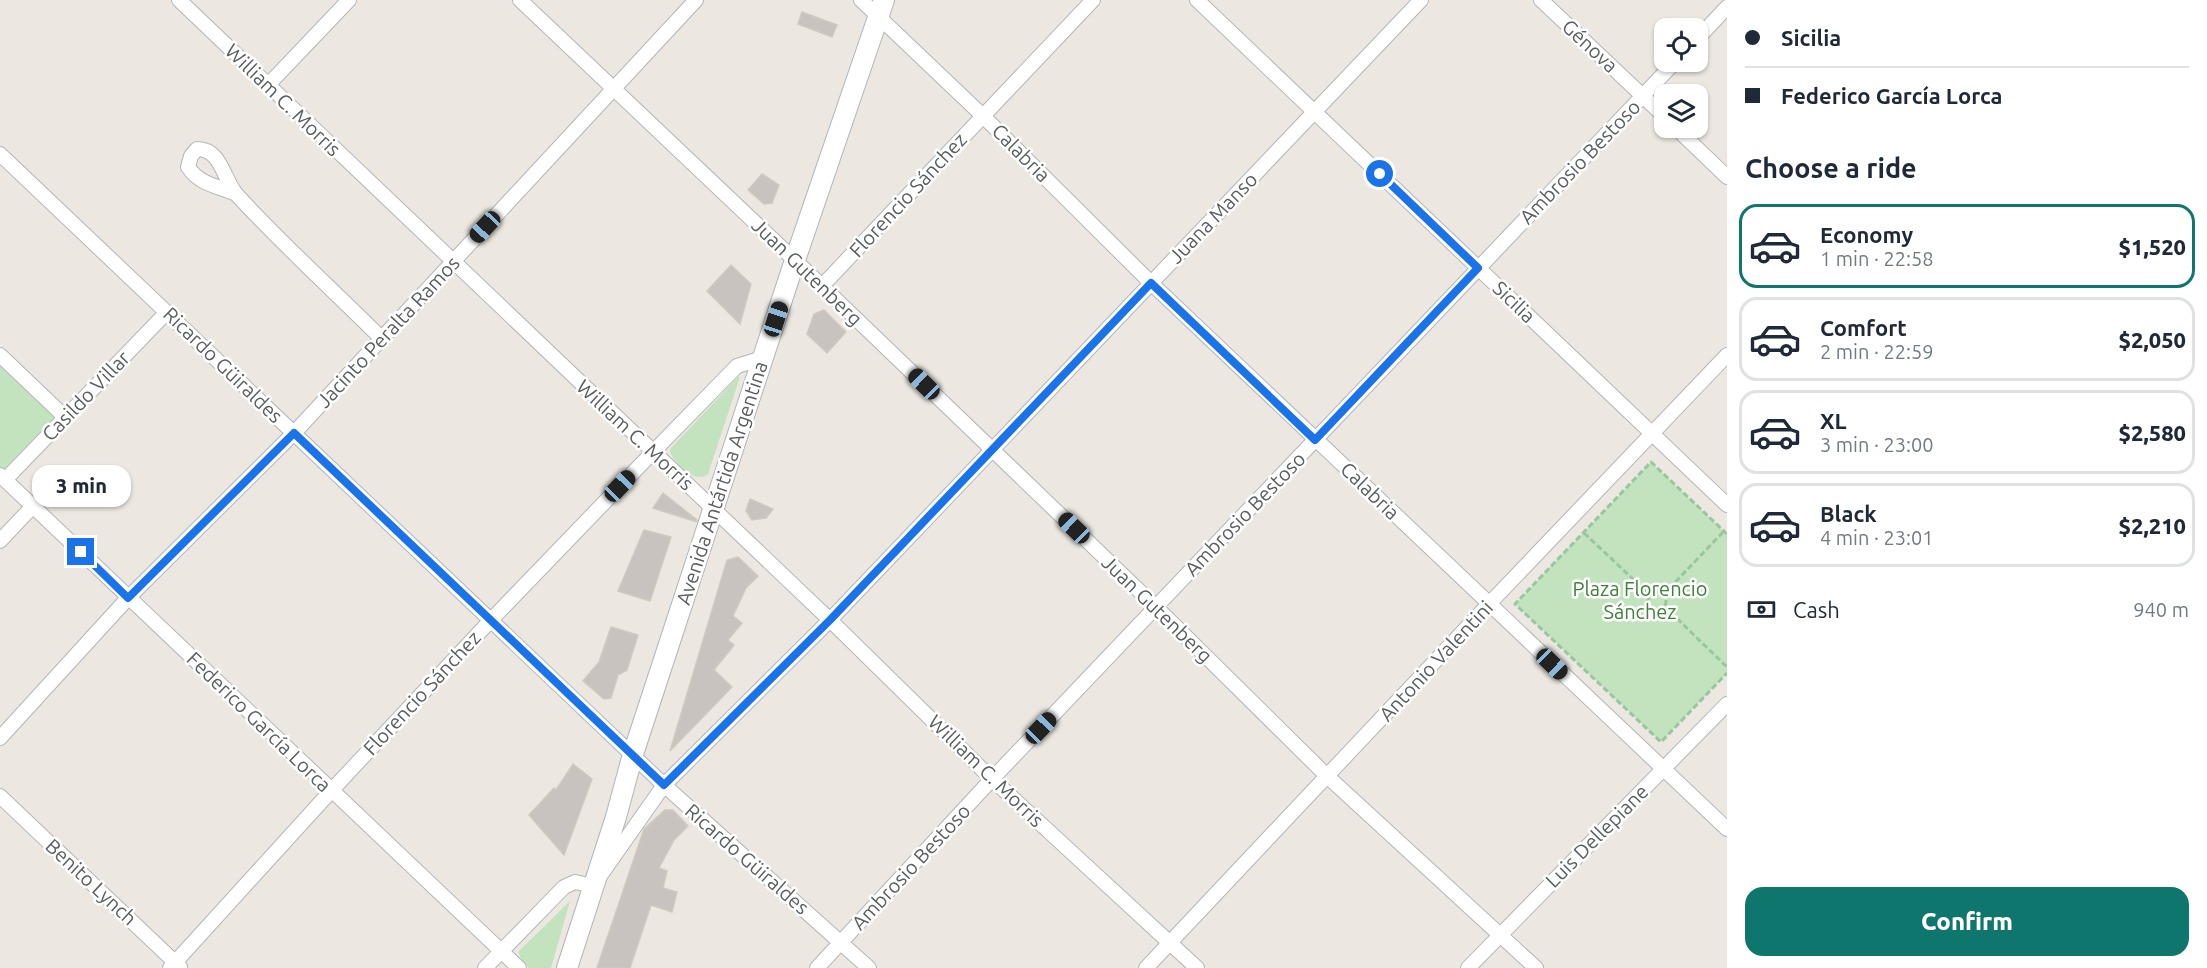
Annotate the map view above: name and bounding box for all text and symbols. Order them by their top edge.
street label: Génova [1558,14,1623,77]
map controls [1654,18,1708,138]
button: locate [1654,18,1708,72]
text: Sicilia [1781,25,1841,50]
street label: William C. Morris [221,39,346,160]
text: Federico García Lorca [1781,83,2002,108]
button: layers [1654,84,1708,138]
street label: Ambrosio Bestoso [1515,95,1645,228]
street label: Calabria [988,119,1055,186]
street label: Florencio Sánchez [844,128,971,261]
text: Choose a ride [1745,153,1917,183]
route start [1366,160,1393,187]
street label: Juana Manso [1164,167,1262,268]
car [466,208,504,246]
street label: Juan Gutenberg [747,213,867,330]
icon: car [1748,219,1802,273]
text: Economy [1820,222,1913,247]
text: $1,520 [2119,234,2186,259]
text: 1 min · 22:58 [1820,247,1934,270]
street label: Jacinto Peralta Ramos [312,251,464,412]
street label: Sicilia [1488,276,1540,327]
car [762,299,790,339]
street label: Ricardo Güiraldes [159,302,288,427]
icon: car [1748,312,1802,366]
text: Comfort [1820,315,1907,340]
text: $2,050 [2119,327,2186,352]
text: 2 min · 22:59 [1820,340,1934,363]
street label: Casildo Villar [37,346,134,445]
street label: Avenida Antártida Argentina [671,358,772,608]
car [905,365,943,403]
street label: William C. Morris [572,375,698,495]
icon: car [1748,405,1802,459]
text: XL [1820,408,1847,433]
text: $2,580 [2119,420,2186,445]
text: 3 min · 23:00 [1820,433,1934,456]
street label: Ambrosio Bestoso [1180,447,1310,580]
street label: Calabria [1336,457,1404,524]
callout: 3 min [32,465,130,507]
car [601,467,639,505]
text: 3 min [56,474,107,497]
icon: car [1748,498,1802,552]
text: Black [1820,501,1877,526]
car [1055,509,1093,547]
text: $2,210 [2119,513,2186,538]
text: 4 min · 23:01 [1820,526,1934,549]
route end [67,538,94,565]
street label: Juan Gutenberg [1097,550,1217,667]
park label: Plaza Florencio Sánchez [1573,577,1707,623]
icon: cash [1745,593,1778,626]
street label: Antonio Valentini [1374,596,1497,725]
text: Cash [1793,597,1840,622]
text: 940 m [2133,598,2189,621]
street label: Florencio Sánchez [358,626,485,759]
car [1533,645,1571,683]
street label: Federico García Lorca [183,647,336,796]
car [1022,709,1060,747]
street label: William C. Morris [924,710,1049,831]
street label: Luis Dellepiane [1541,780,1653,892]
street label: Ricardo Güiraldes [681,799,814,919]
street label: Ambrosio Bestoso [847,799,975,934]
street label: Benito Lynch [41,834,142,930]
button: Confirm [1745,887,2189,956]

